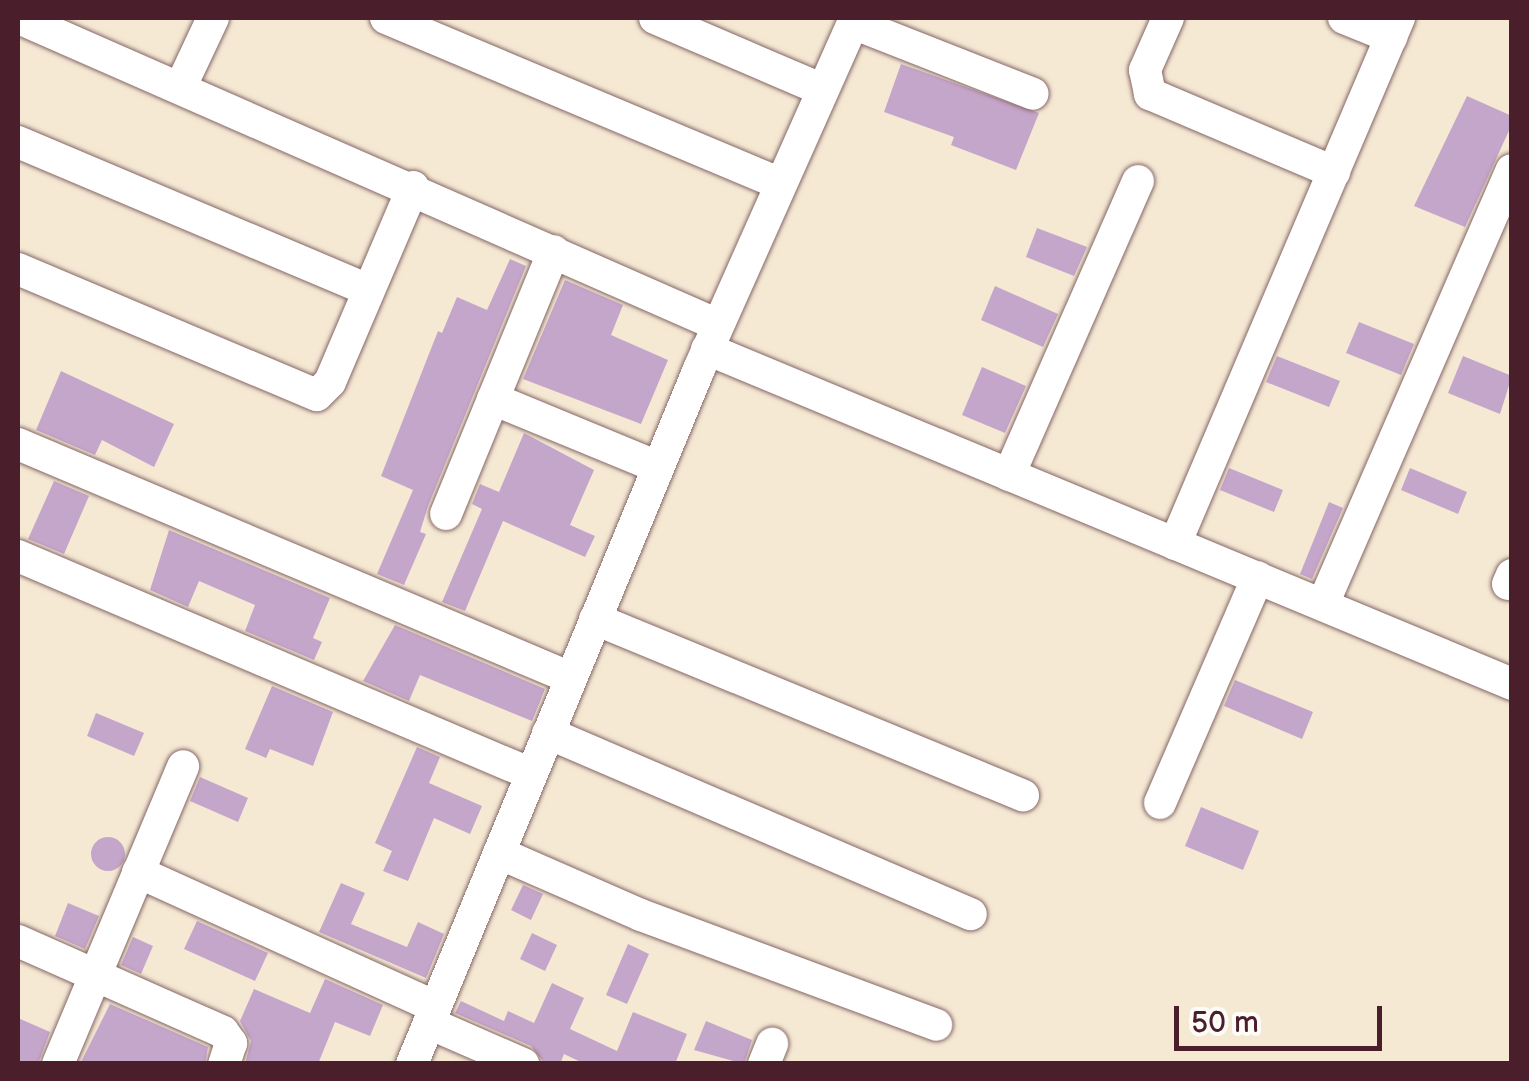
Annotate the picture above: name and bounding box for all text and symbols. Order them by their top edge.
scale bar [1179,986,1386,1048]
text: 50 m [1191,1005,1259,1041]

